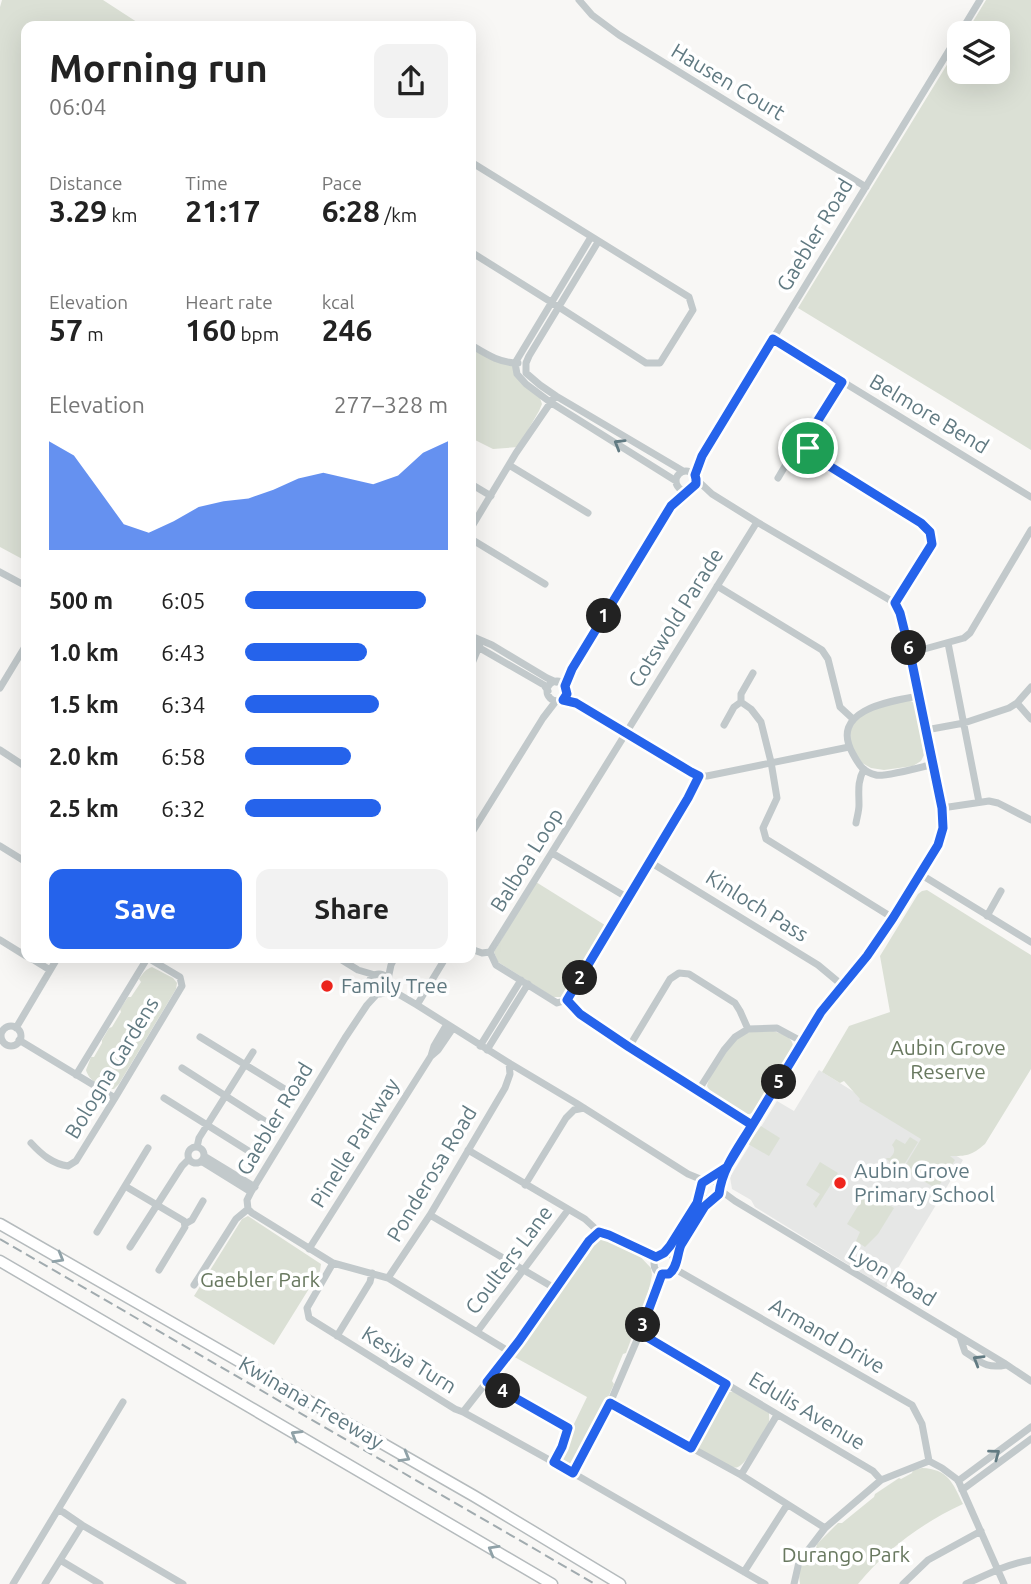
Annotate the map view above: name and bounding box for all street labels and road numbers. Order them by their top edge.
street label: Hausen Court [667,38,790,124]
street label: Gaebler Road [771,174,857,295]
street label: Belmore Bend [866,368,993,458]
street label: Cotswold Parade [623,544,728,691]
street label: Balboa Loop [485,803,567,916]
street label: Kinloch Pass [702,864,813,946]
street label: Bologna Gardens [59,992,163,1143]
street label: Gaebler Road [231,1058,317,1179]
street label: Pinelle Parkway [305,1074,403,1211]
street label: Ponderosa Road [381,1101,481,1246]
street label: Coulters Lane [460,1201,557,1318]
street label: Lyon Road [844,1240,941,1311]
street label: Armand Drive [766,1292,889,1378]
street label: Kesiya Turn [358,1321,461,1398]
street label: Kwinana Freeway [235,1351,388,1453]
street label: Edulis Avenue [745,1366,870,1454]

